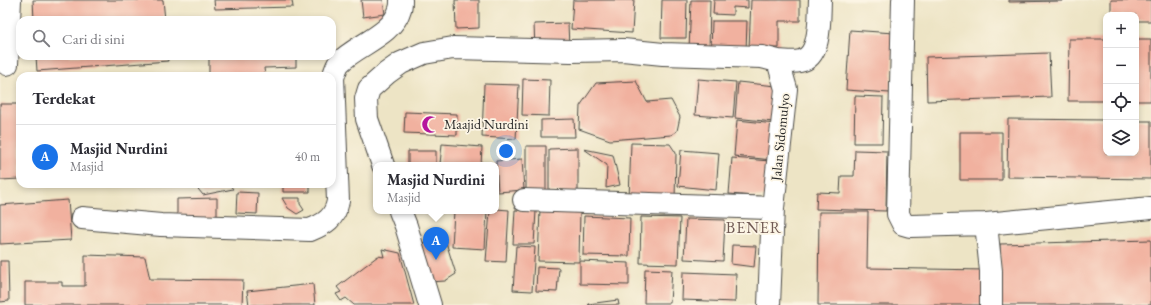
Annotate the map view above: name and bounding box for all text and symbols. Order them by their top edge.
map controls [1103,12,1139,156]
button: + [1103,12,1139,48]
search box [16,16,336,60]
icon: search [30,27,52,49]
text: Cari di sini [62,29,125,48]
button: − [1103,48,1139,84]
button: locate [1103,84,1139,120]
text: Terdekat [32,87,95,109]
street label: Jalan Sidomulyo [766,92,794,183]
mosque icon: Maajid Nurdini [421,114,441,134]
place label: Maajid Nurdini [444,115,529,133]
button: layers [1103,120,1139,156]
text: Masjid Nurdini [70,139,168,158]
your location [496,141,516,161]
text: A [40,148,50,165]
text: 40 m [295,148,320,165]
text: Masjid [70,158,104,175]
popup [373,162,499,214]
text: Masjid Nurdini [387,170,485,189]
text: Masjid [387,189,421,206]
district label: BENER [726,217,782,238]
pin: A [423,227,449,260]

